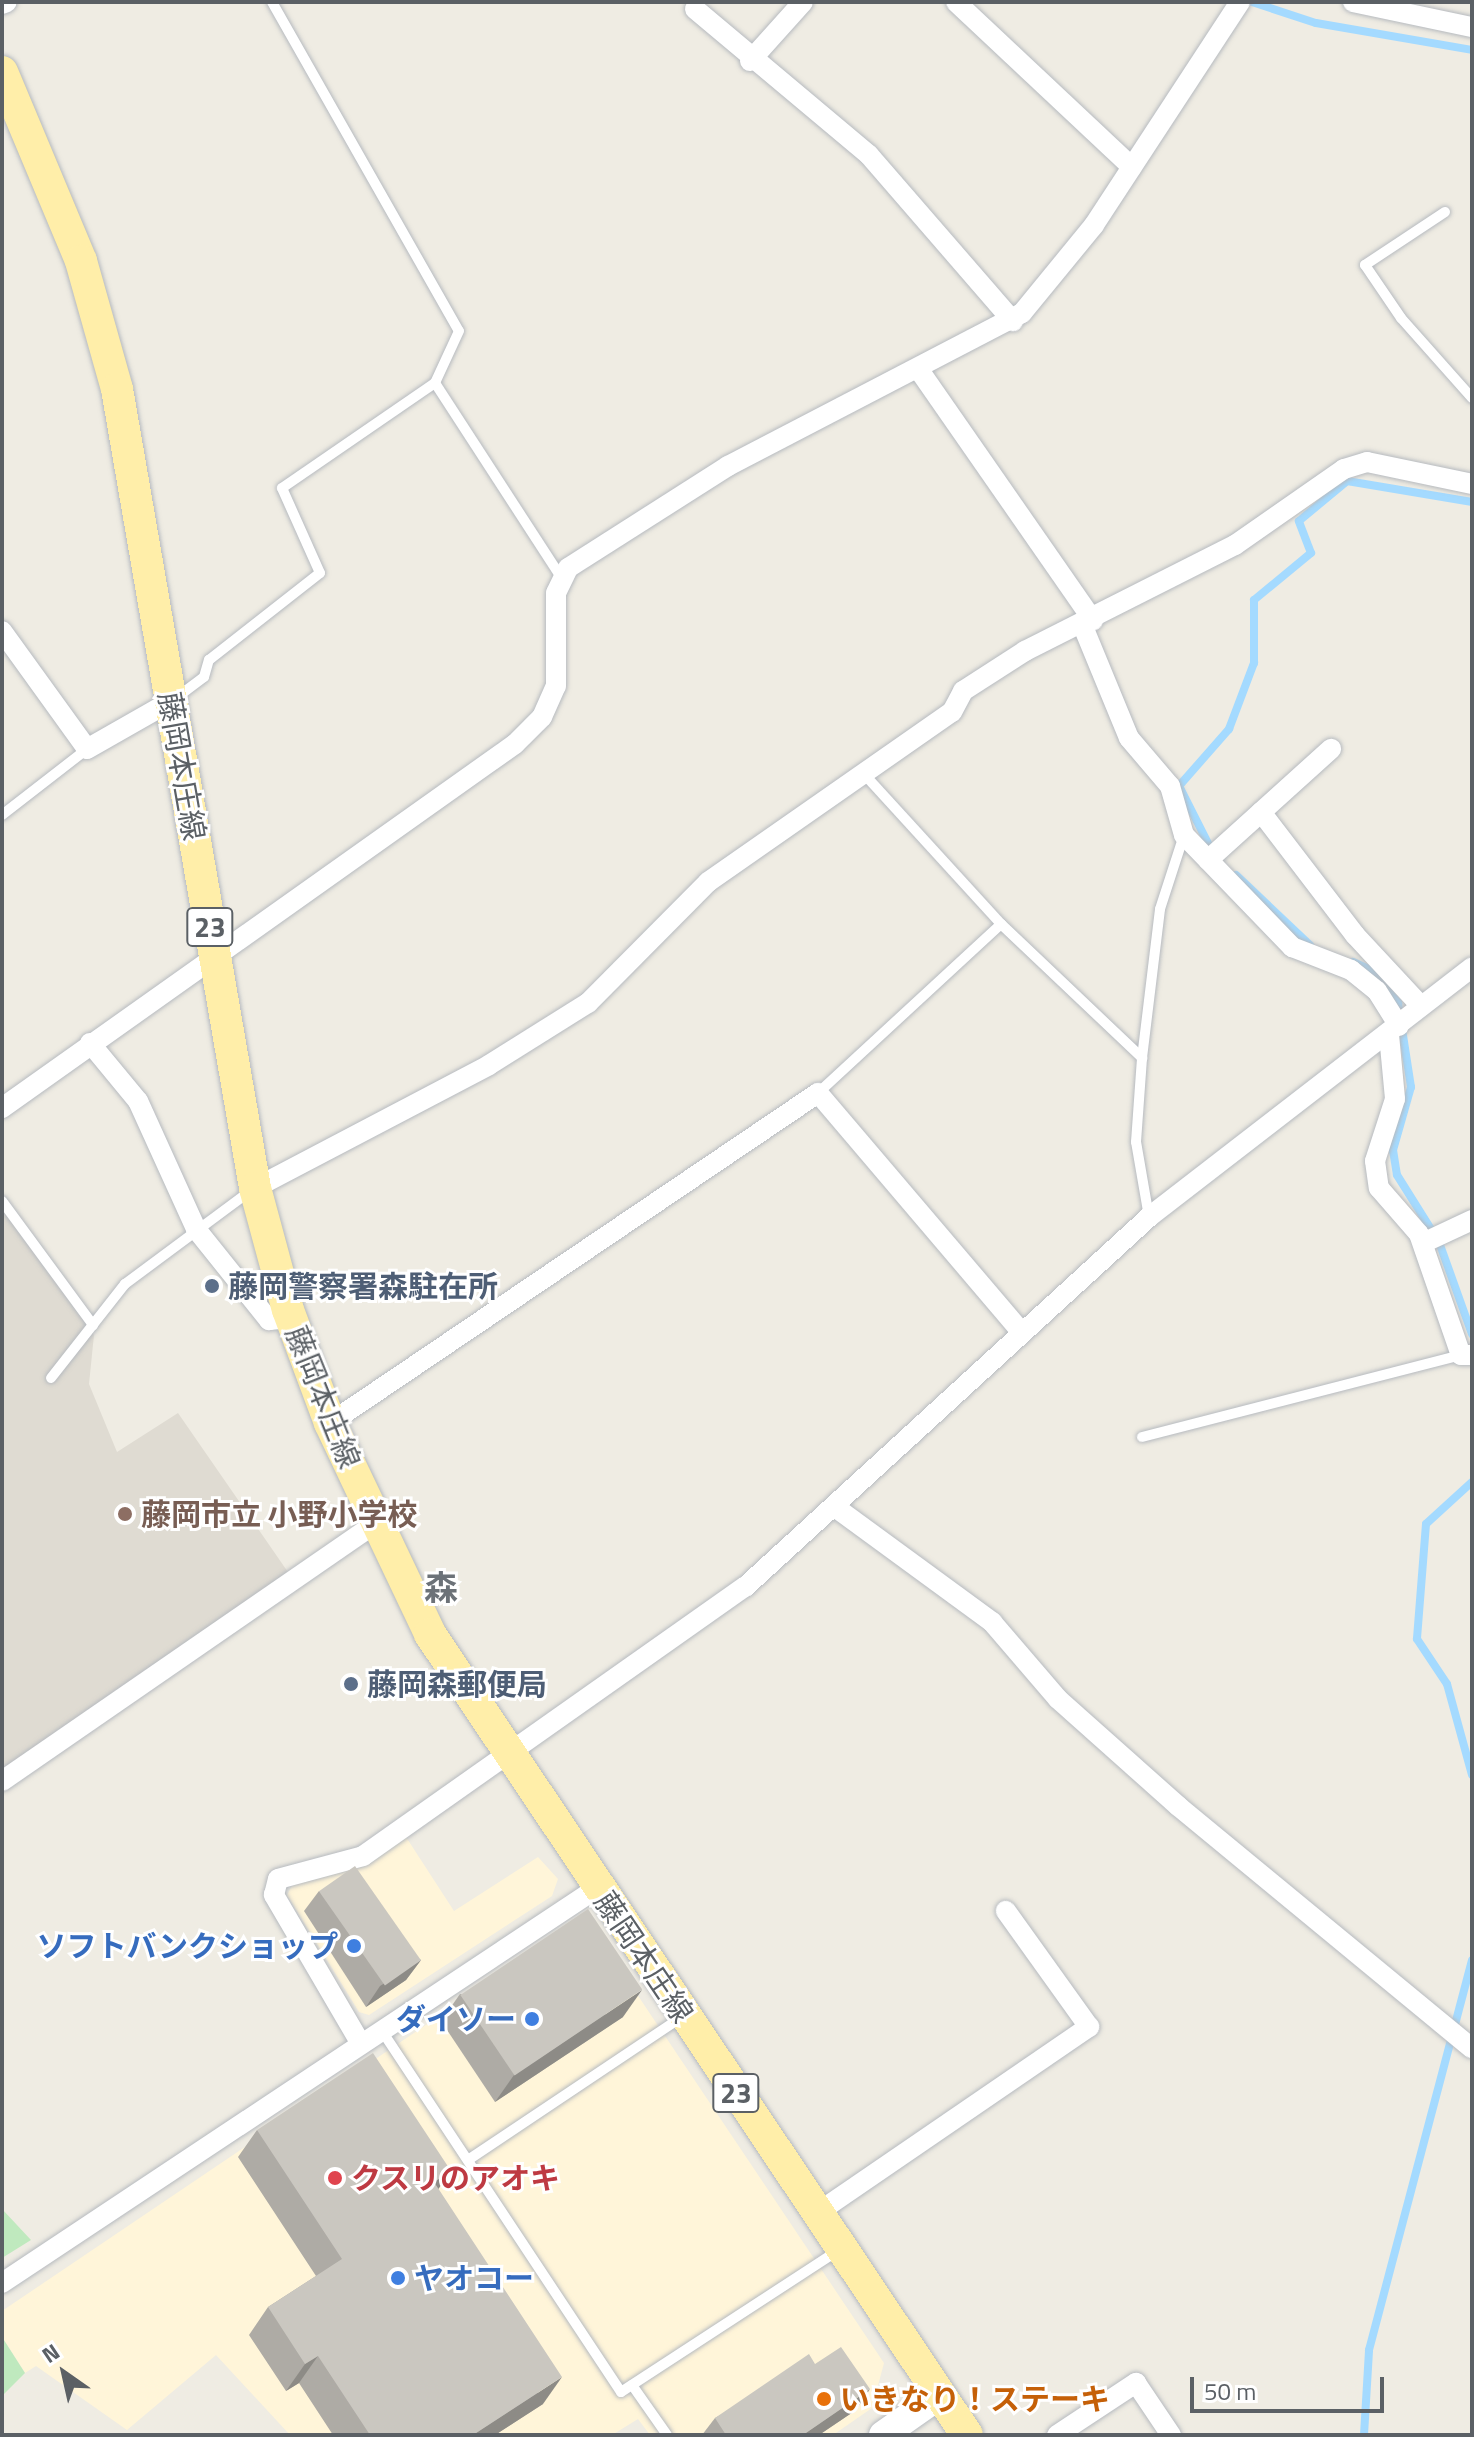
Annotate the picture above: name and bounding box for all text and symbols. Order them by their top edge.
street label: 藤岡本庄線 [151,689,213,843]
road number: 23 [186,903,234,951]
place label: 藤岡警察署森駐在所 [228,1268,498,1304]
marker: 藤岡警察署森駐在所 [203,1277,221,1295]
street label: 藤岡本庄線 [278,1321,368,1473]
place label: 藤岡市立 小野小学校 [141,1496,418,1532]
marker: 藤岡市立 小野小学校 [116,1505,134,1523]
district label: 森 [424,1568,458,1608]
place label: 藤岡森郵便局 [367,1666,547,1702]
marker: 藤岡森郵便局 [342,1675,360,1693]
street label: 藤岡本庄線 [587,1885,701,2029]
place label: ソフトバンクショップ [38,1928,338,1964]
marker: ソフトバンクショップ [345,1937,363,1955]
place label: ダイソー [396,2001,516,2037]
marker: ダイソー [523,2010,541,2028]
road number: 23 [712,2069,760,2117]
place label: クスリのアオキ [351,2160,561,2196]
marker: クスリのアオキ [326,2169,344,2187]
place label: ヤオコー [414,2260,534,2296]
marker: ヤオコー [389,2269,407,2287]
north arrow [24,2333,104,2413]
text: N [35,2335,66,2371]
scale bar [1194,2361,1388,2411]
text: 50 m [1204,2373,1256,2409]
place label: いきなり！ステーキ [840,2381,1110,2417]
marker: いきなり！ステーキ [815,2390,833,2408]

